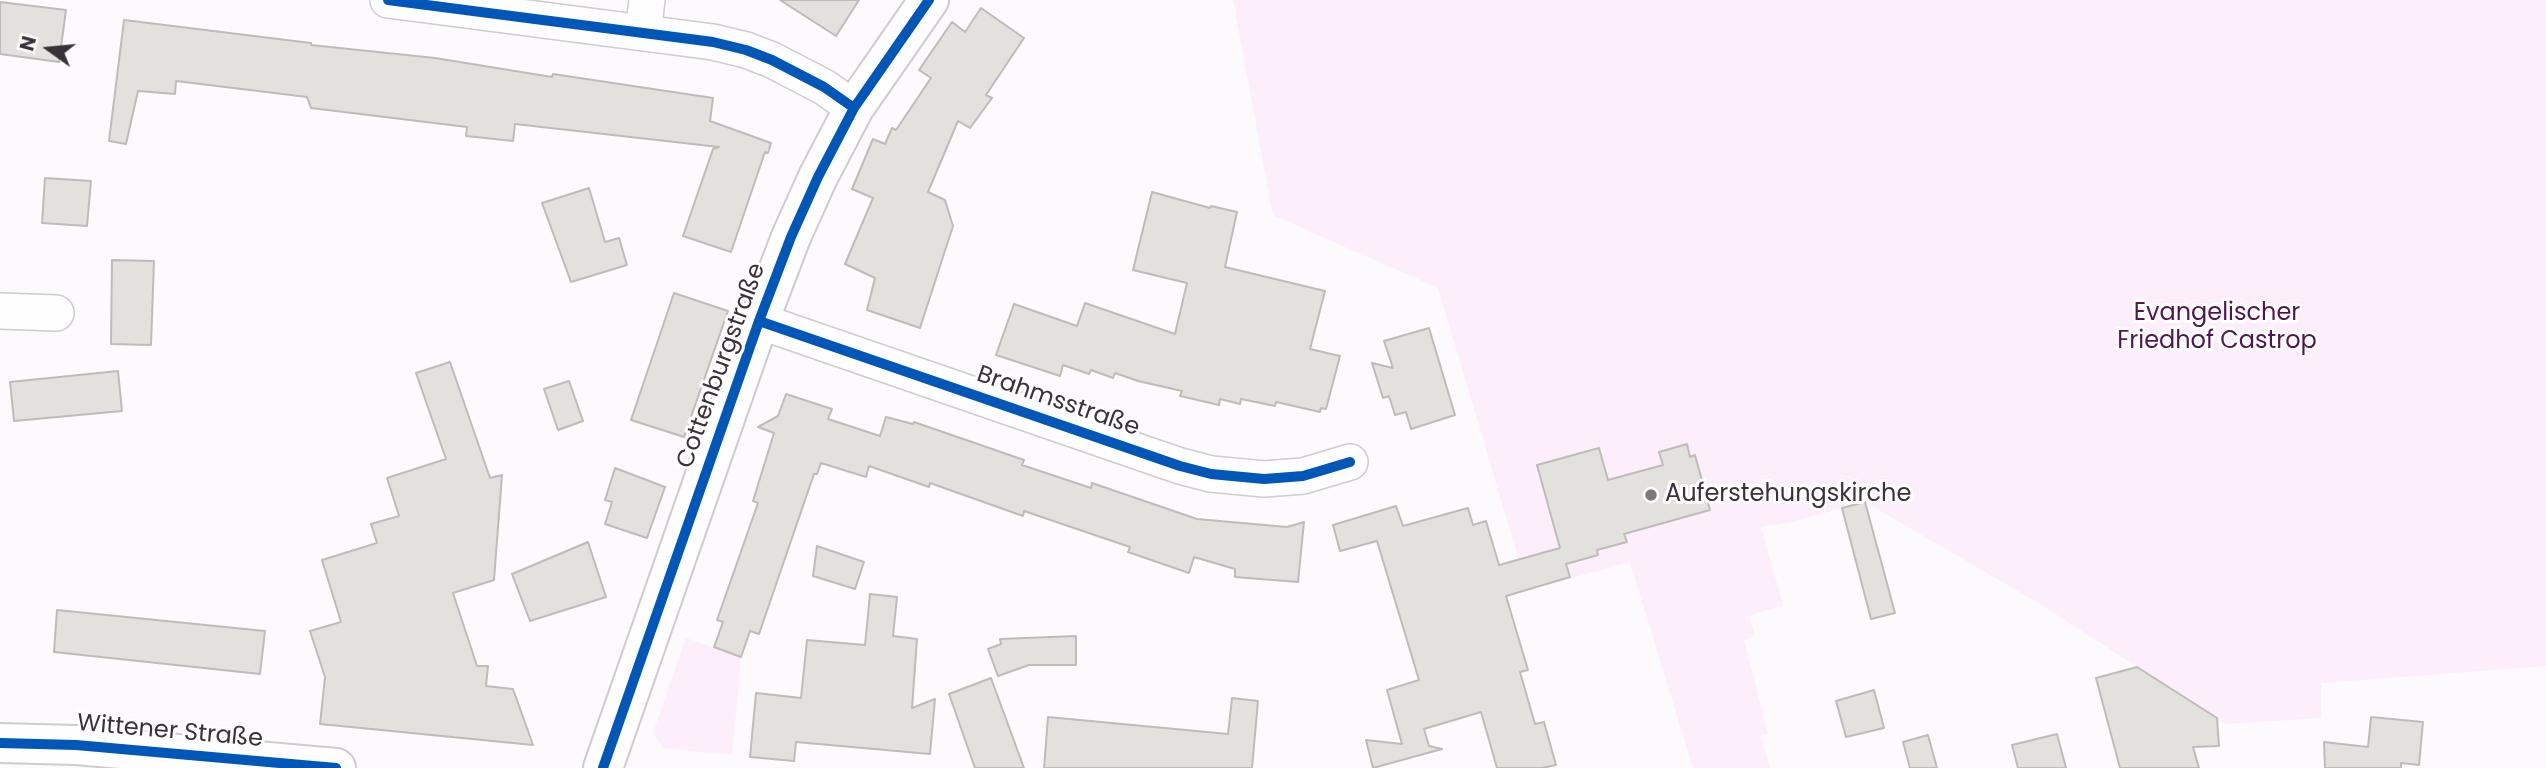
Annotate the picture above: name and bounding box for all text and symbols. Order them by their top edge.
north arrow [14,14,84,84]
text: N [13,33,43,54]
street label: Cottenburgstraße [672,260,772,472]
park label: Evangelischer Friedhof Castrop [2117,300,2317,356]
street label: Brahmsstraße [973,361,1143,443]
place label: Auferstehungskirche [1665,481,1911,509]
marker: Auferstehungskirche [1643,487,1659,503]
street label: Wittener Straße [76,710,264,754]

